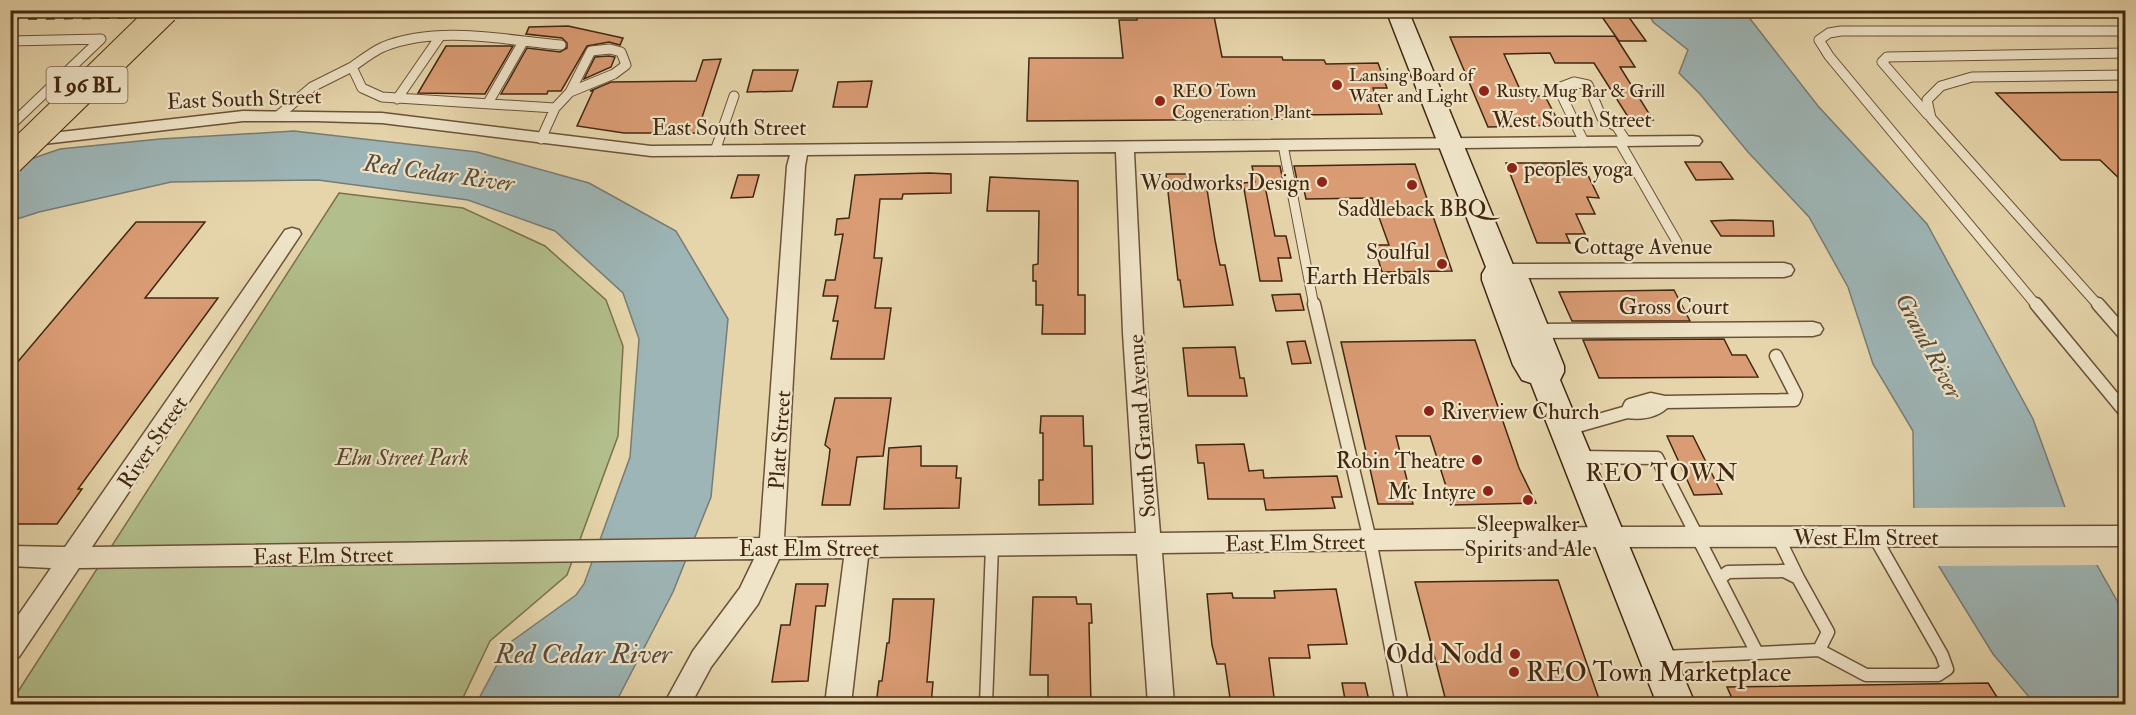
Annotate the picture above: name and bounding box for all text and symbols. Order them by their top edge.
place label: Lansing Board of Water and Light [1348,64,1476,108]
road number: I 96 BL [46,67,128,103]
marker: Lansing Board of Water and Light [1330,78,1344,92]
place label: REO Town Cogeneration Plant [1172,80,1311,124]
place label: Rusty Mug Bar & Grill [1496,80,1666,103]
street label: East South Street [166,82,322,116]
marker: Rusty Mug Bar & Grill [1477,84,1491,98]
marker: REO Town Cogeneration Plant [1153,94,1167,108]
street label: West South Street [1491,106,1652,134]
street label: East South Street [652,114,806,142]
water label: Red Cedar River [361,147,517,200]
place label: peoples yoga [1523,155,1634,184]
marker: peoples yoga [1505,161,1519,175]
place label: Woodworks Design [1139,169,1310,197]
marker: Woodworks Design [1315,175,1329,189]
marker: Saddleback BBQ [1405,178,1419,192]
place label: Saddleback BBQ [1338,195,1501,223]
street label: Cottage Avenue [1574,233,1712,261]
place label: Soulful Earth Herbals [1305,238,1430,291]
marker: Soulful Earth Herbals [1435,257,1449,271]
water label: Grand River [1888,288,1970,405]
street label: Gross Court [1619,293,1729,321]
street label: South Grand Avenue [1122,333,1162,518]
street label: Platt Street [763,389,797,491]
street label: River Street [112,391,194,494]
place label: Riverview Church [1441,398,1600,426]
marker: Riverview Church [1422,404,1436,418]
park label: Elm Street Park [333,444,469,472]
place label: Robin Theatre [1336,447,1465,475]
marker: Robin Theatre [1470,453,1484,467]
district label: REO TOWN [1585,458,1739,489]
place label: Mc Intyre [1387,478,1476,506]
marker: Mc Intyre [1481,484,1495,498]
marker: Sleepwalker Spirits and Ale [1521,493,1535,507]
place label: Sleepwalker Spirits and Ale [1465,510,1591,564]
street label: West Elm Street [1792,524,1939,552]
street label: East Elm Street [1225,528,1365,558]
street label: East Elm Street [739,535,879,563]
street label: East Elm Street [253,541,393,571]
water label: Red Cedar River [494,637,673,672]
place label: Odd Nodd [1386,638,1503,671]
marker: Odd Nodd [1508,647,1522,661]
place label: REO Town Marketplace [1526,656,1791,690]
marker: REO Town Marketplace [1507,665,1521,679]

